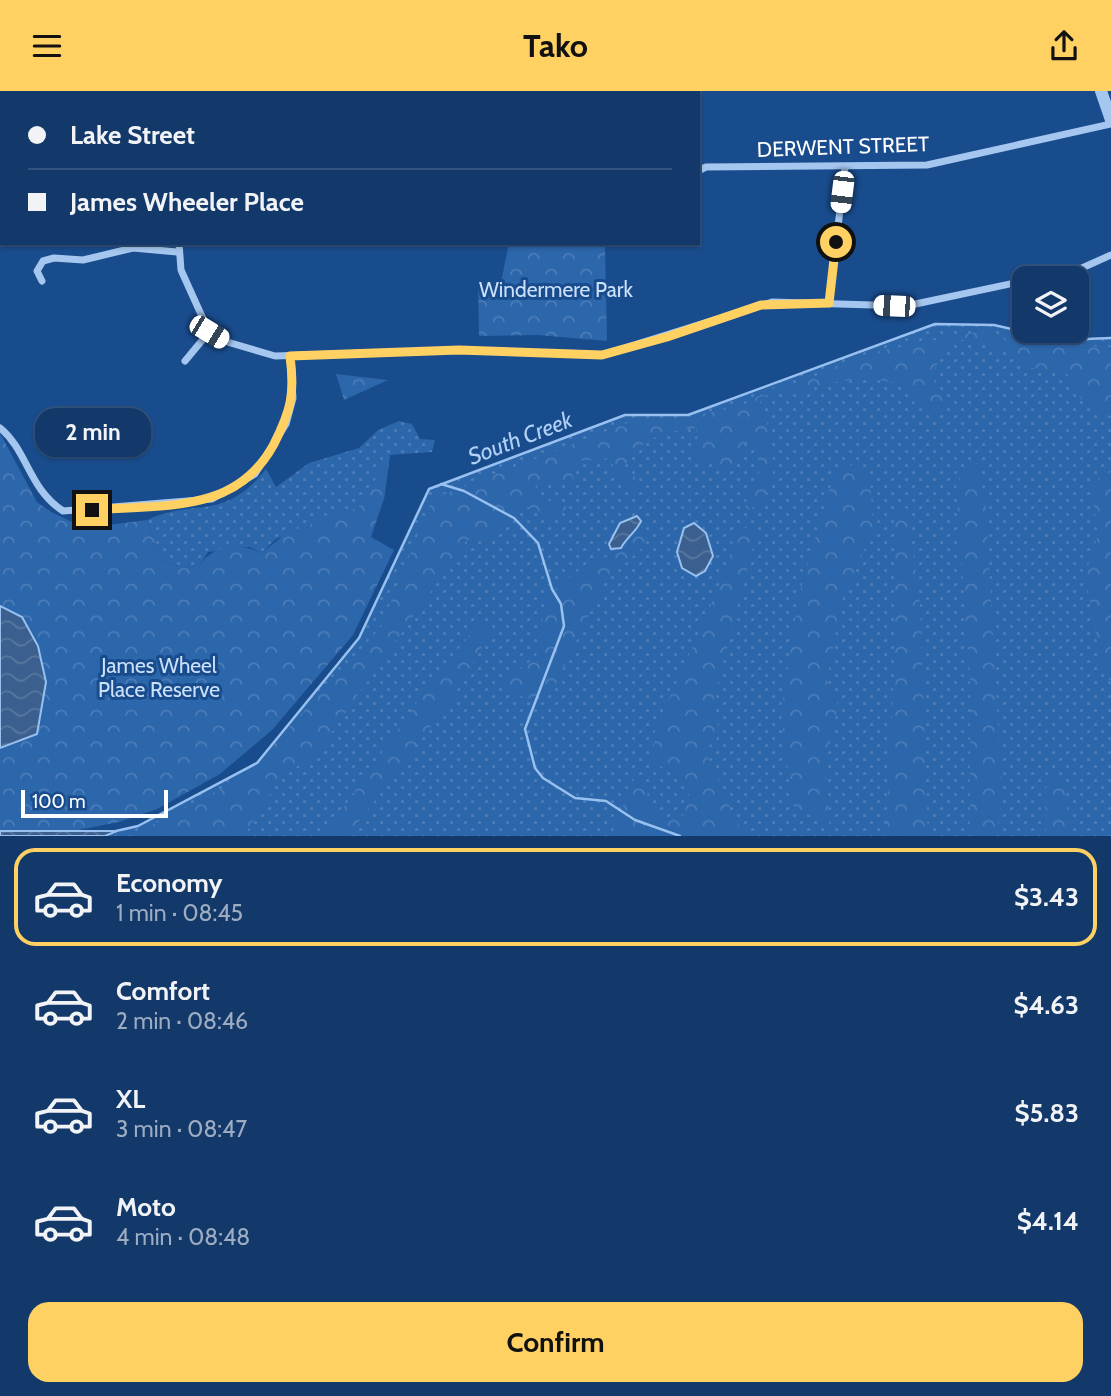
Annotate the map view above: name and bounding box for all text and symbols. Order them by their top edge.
text: Tako [523,26,588,65]
icon: menu [28,27,66,65]
icon: share [1045,27,1083,65]
text: Lake Street [70,119,195,151]
street label: DERWENT STREET [756,131,930,162]
car [830,170,855,214]
text: James Wheeler Place [70,186,304,218]
route start [820,226,852,258]
map controls [1012,266,1089,343]
button: layers [1012,266,1089,343]
park label: Windermere Park [479,277,634,302]
car [873,295,916,317]
car [186,312,233,352]
water label: South Creek [464,405,577,471]
callout: 2 min [34,409,150,457]
text: 2 min [65,418,121,446]
route end [76,494,108,526]
park label: James Wheel Place Reserve [98,653,220,702]
scale bar [21,787,168,819]
text: 100 m [32,790,86,813]
icon: car [32,866,95,929]
text: Economy [116,867,222,899]
text: $3.43 [1014,881,1079,913]
text: 1 min · 08:45 [116,899,243,927]
icon: car [32,974,95,1037]
text: Comfort [116,975,210,1007]
text: $4.63 [1013,989,1079,1021]
text: 2 min · 08:46 [116,1007,248,1035]
icon: car [32,1082,95,1145]
text: XL [116,1083,145,1115]
text: $5.83 [1014,1097,1079,1129]
text: 3 min · 08:47 [116,1115,247,1143]
icon: car [32,1190,95,1253]
text: Moto [116,1191,176,1223]
text: $4.14 [1017,1205,1079,1237]
text: 4 min · 08:48 [116,1223,250,1251]
button: Confirm [28,1302,1083,1382]

